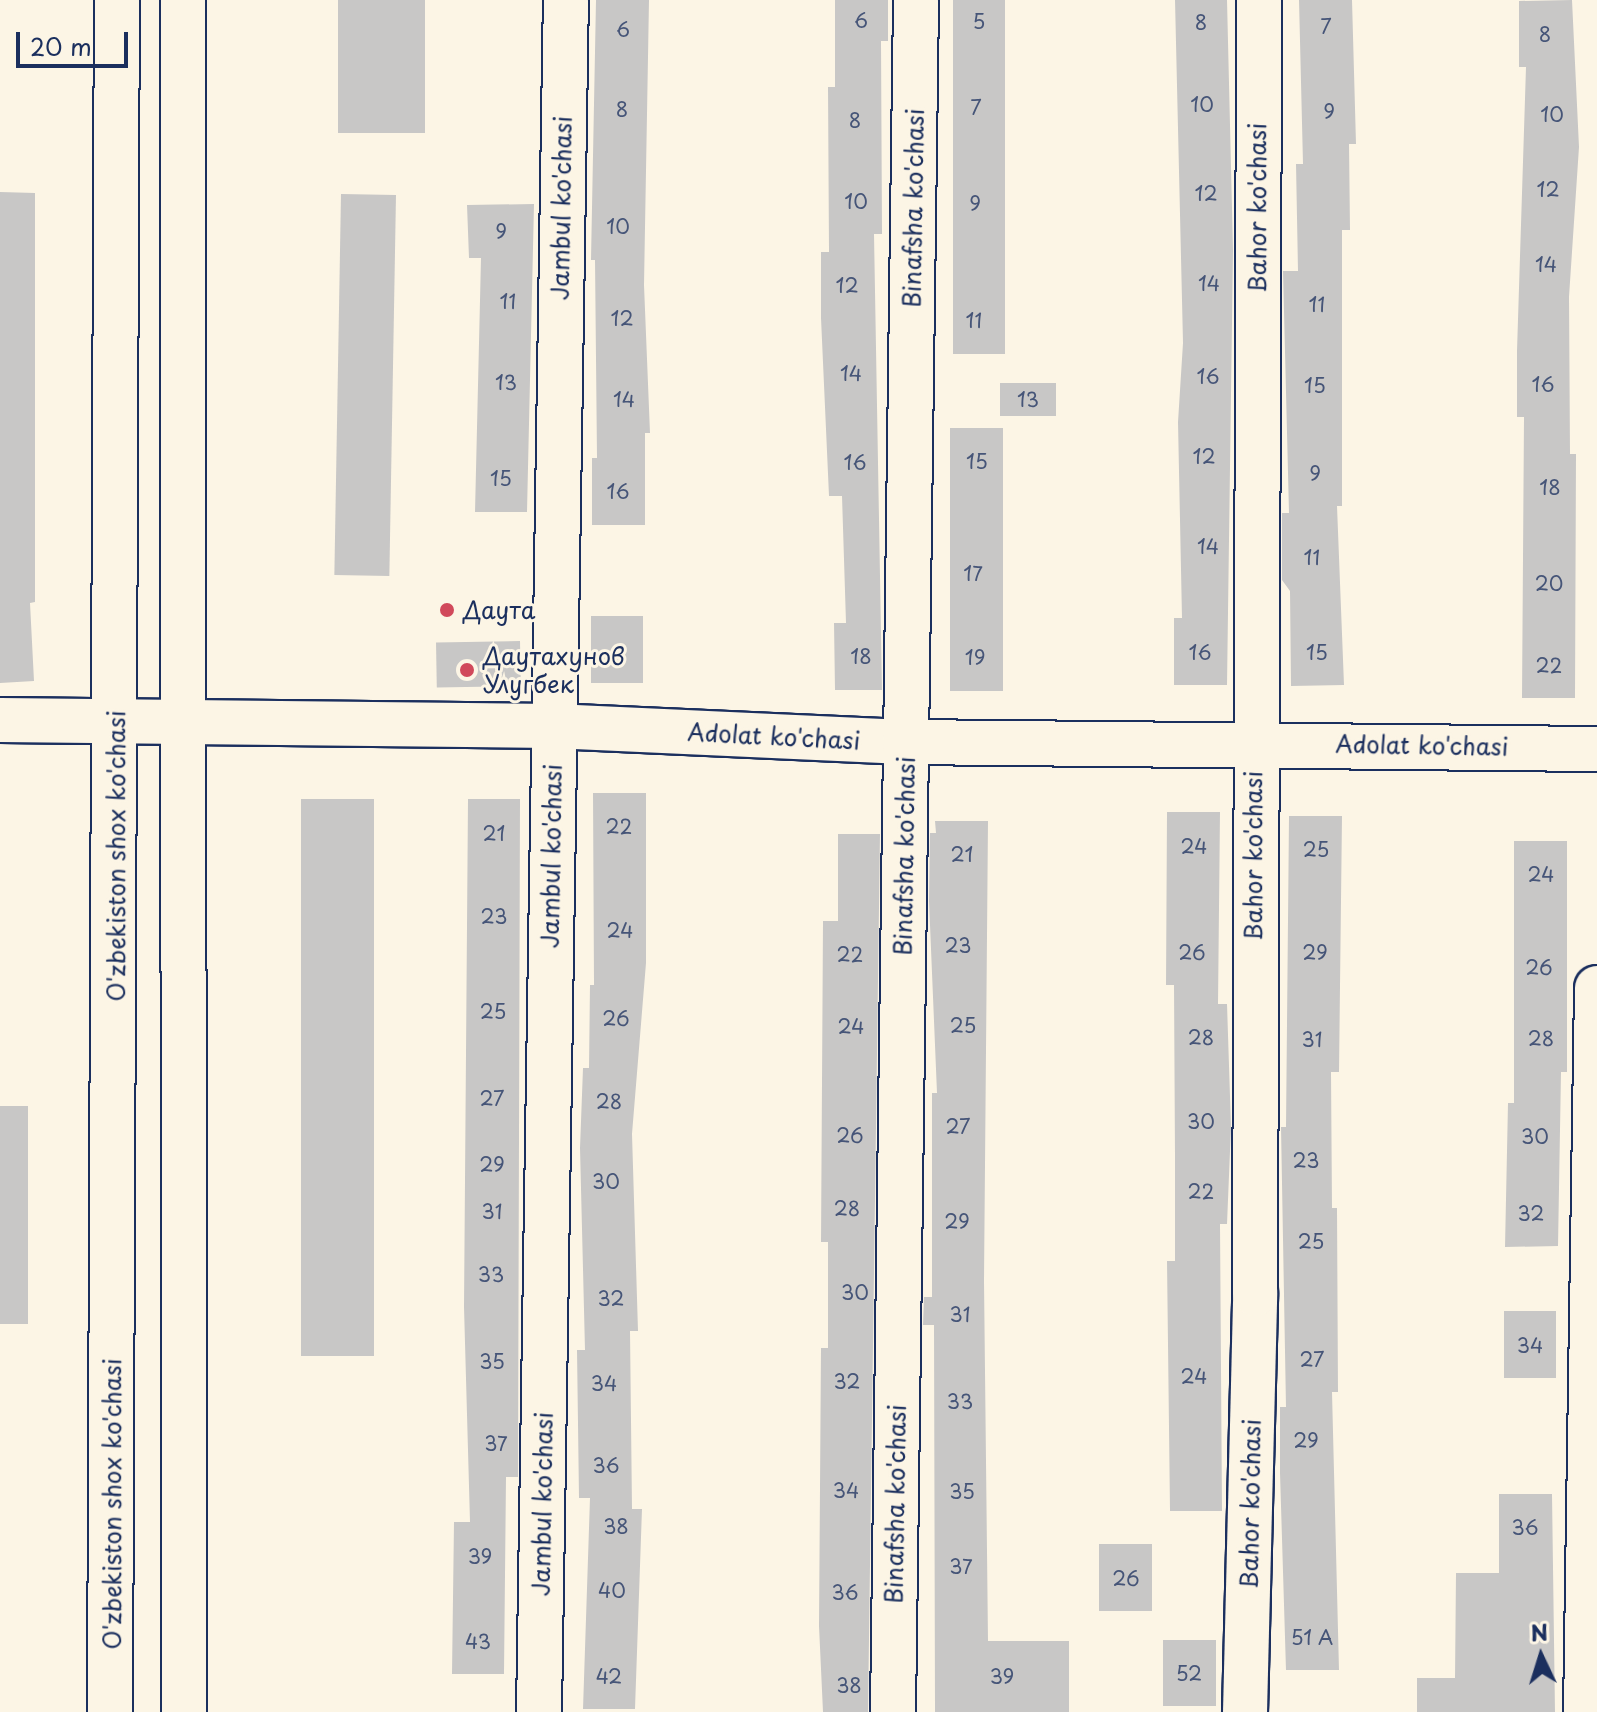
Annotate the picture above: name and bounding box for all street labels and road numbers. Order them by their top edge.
street label: Binafsha ko'chasi [897,108,929,308]
street label: Jambul ko'chasi [545,116,577,300]
street label: Bahor ko'chasi [1243,123,1271,293]
street label: O'zbekiston shox ko'chasi [102,710,130,1002]
street label: Adolat ko'chasi [686,717,862,755]
street label: Adolat ko'chasi [1335,729,1509,761]
street label: Binafsha ko'chasi [888,756,920,956]
street label: Jambul ko'chasi [535,764,567,948]
street label: Bahor ko'chasi [1239,771,1267,941]
street label: O'zbekiston shox ko'chasi [98,1358,126,1650]
street label: Binafsha ko'chasi [879,1404,911,1604]
street label: Jambul ko'chasi [526,1412,558,1596]
street label: Bahor ko'chasi [1234,1418,1266,1590]

